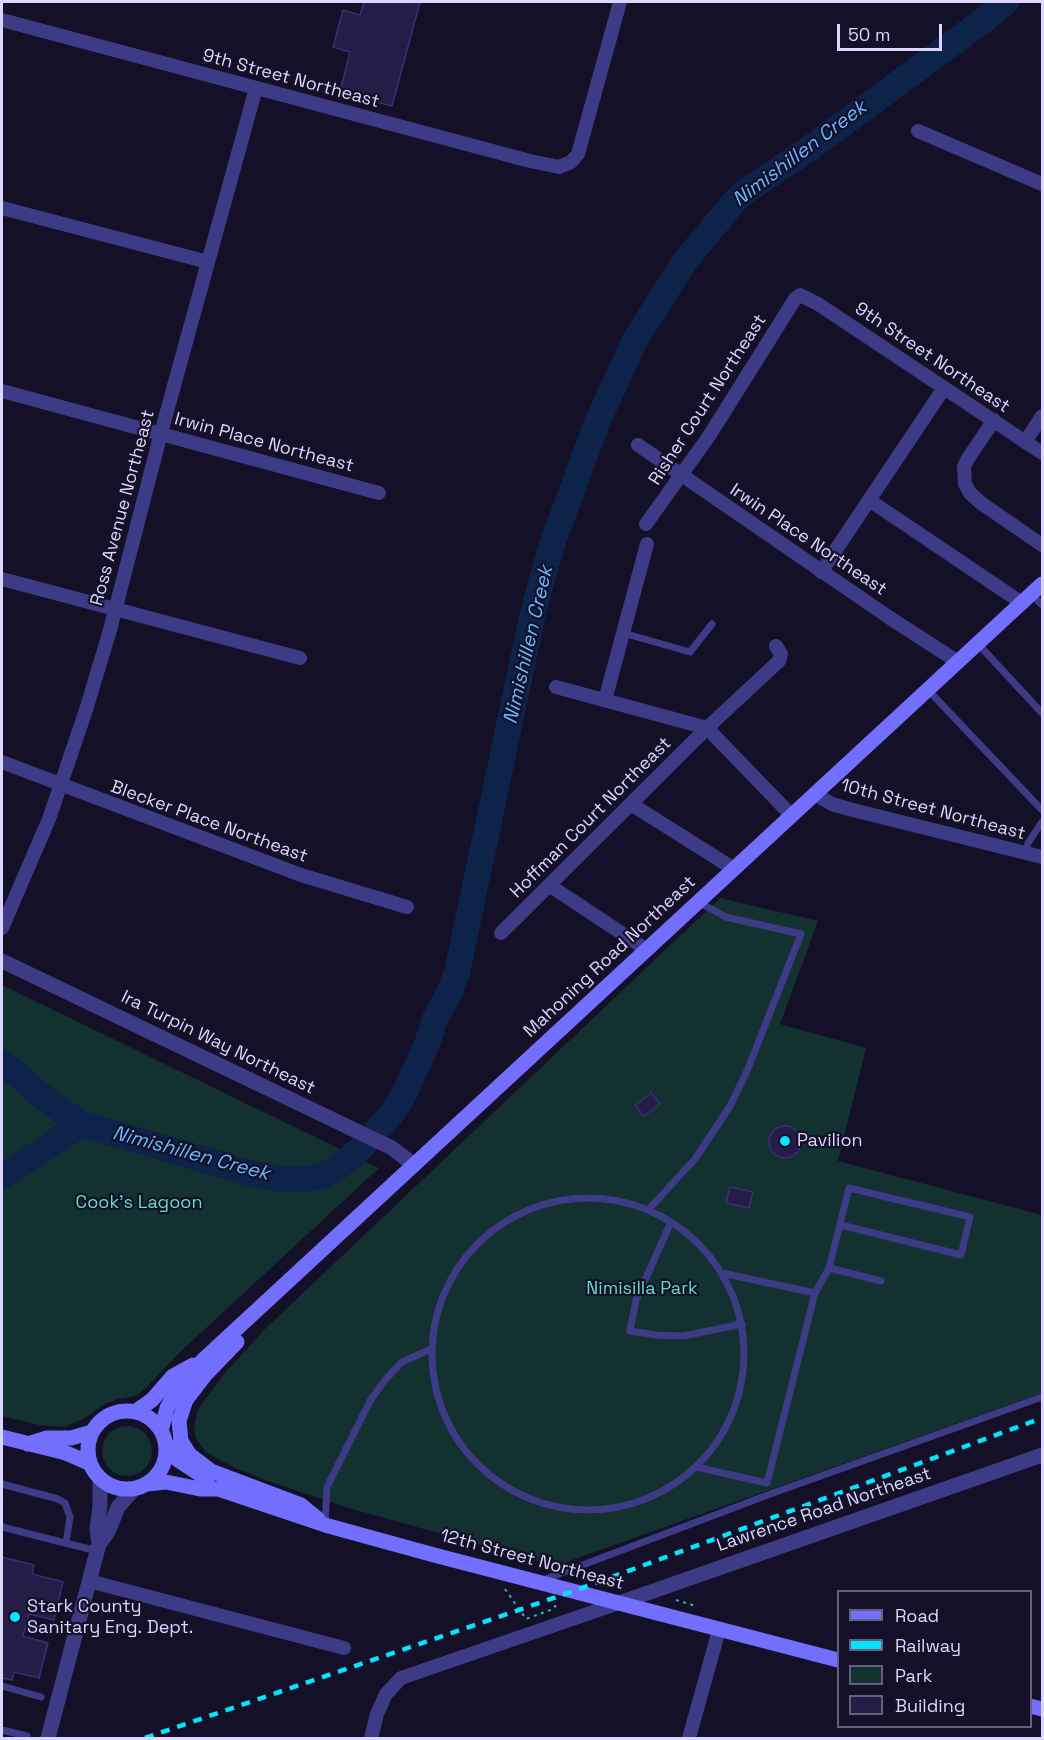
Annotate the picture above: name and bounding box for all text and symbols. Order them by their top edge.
scale bar [840,12,945,50]
text: 50 m [848,23,890,46]
street label: 9th Street Northeast [200,45,382,113]
water label: Nimishillen Creek [728,96,872,212]
street label: 9th Street Northeast [850,298,1014,418]
street label: Risher Court Northeast [645,310,771,490]
street label: Ross Avenue Northeast [86,408,160,608]
street label: Irwin Place Northeast [172,409,356,477]
street label: Irwin Place Northeast [725,479,891,601]
water label: Nimishillen Creek [499,564,559,726]
street label: Hoffman Court Northeast [506,733,676,903]
street label: 10th Street Northeast [838,775,1028,845]
street label: Blecker Place Northeast [108,776,310,868]
street label: Mahoning Road Northeast [520,872,700,1042]
street label: Ira Turpin Way Northeast [117,986,319,1100]
water label: Nimishillen Creek [110,1122,272,1186]
place label: Pavilion [797,1130,863,1152]
marker: Pavilion [778,1134,792,1148]
park label: Cook's Lagoon [76,1192,202,1214]
park label: Nimisilla Park [586,1278,698,1300]
street label: Lawrence Road Northeast [714,1463,934,1557]
street label: 12th Street Northeast [438,1525,626,1595]
legend [837,1590,1032,1728]
place label: Stark County Sanitary Eng. Dept. [27,1596,193,1638]
text: Road [895,1604,939,1627]
marker: Stark County Sanitary Eng. Dept. [8,1610,22,1624]
text: Railway [895,1634,961,1657]
text: Park [895,1664,932,1687]
text: Building [895,1694,965,1717]

